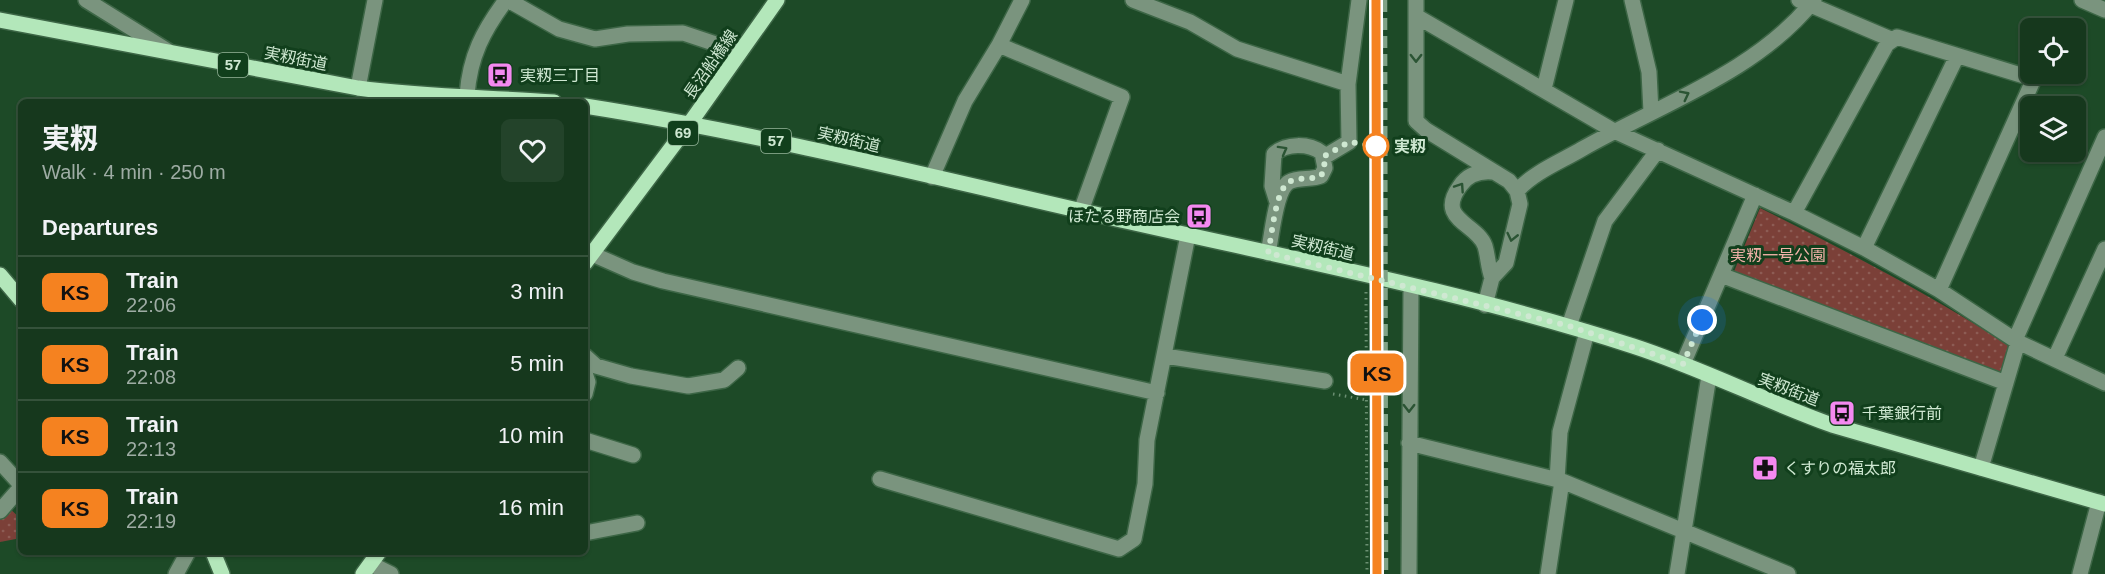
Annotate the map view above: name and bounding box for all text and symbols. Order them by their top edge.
map controls [2020,18,2086,162]
button: locate [2020,18,2086,84]
street label: 長沼船橋線 [680,27,740,102]
street label: 実籾街道 [263,44,329,73]
road number: 57 [218,53,248,77]
one-way arrow [1410,54,1422,63]
bus stop icon: 実籾三丁目 [485,60,515,90]
place label: 実籾三丁目 [520,67,600,84]
one-way arrow [1679,91,1689,102]
button: layers [2020,96,2086,162]
button: heart [501,119,564,182]
road number: 69 [668,121,698,145]
text: 実籾 [42,123,98,154]
street label: 実籾街道 [816,124,882,155]
road number: 57 [761,129,791,153]
marker: 実籾 [1363,133,1389,159]
place label: 実籾 [1394,138,1426,155]
one-way arrow [1277,146,1287,157]
text: Walk · 4 min · 250 m [42,161,226,183]
one-way arrow [1453,183,1464,194]
bus stop icon: ほたる野商店会 [1184,201,1214,231]
place label: ほたる野商店会 [1068,208,1180,225]
text: Departures [42,215,158,240]
street label: 実籾街道 [1290,232,1356,263]
one-way arrow [1507,232,1520,242]
park label: 実籾一号公園 [1730,247,1826,264]
text: Train [126,268,179,293]
text: 3 min [510,279,564,304]
text: KS [60,281,90,304]
text: 22:06 [126,294,176,316]
your location [1687,305,1717,335]
text: Train [126,340,179,365]
text: 5 min [510,351,564,376]
text: KS [60,353,90,376]
line badge: KS [1350,354,1404,392]
text: KS [1362,362,1392,385]
text: 22:08 [126,366,176,388]
street label: 実籾街道 [1756,370,1822,409]
bus stop icon: 千葉銀行前 [1827,398,1857,428]
one-way arrow [1403,404,1415,413]
place label: 千葉銀行前 [1862,405,1942,422]
text: Train [126,412,179,437]
text: 10 min [498,423,564,448]
text: KS [60,425,90,448]
text: 22:13 [126,438,176,460]
pharmacy icon: くすりの福太郎 [1750,453,1780,483]
place label: くすりの福太郎 [1784,460,1896,477]
text: Train [126,484,179,509]
text: 16 min [498,495,564,520]
text: KS [60,497,90,520]
text: 22:19 [126,510,176,532]

